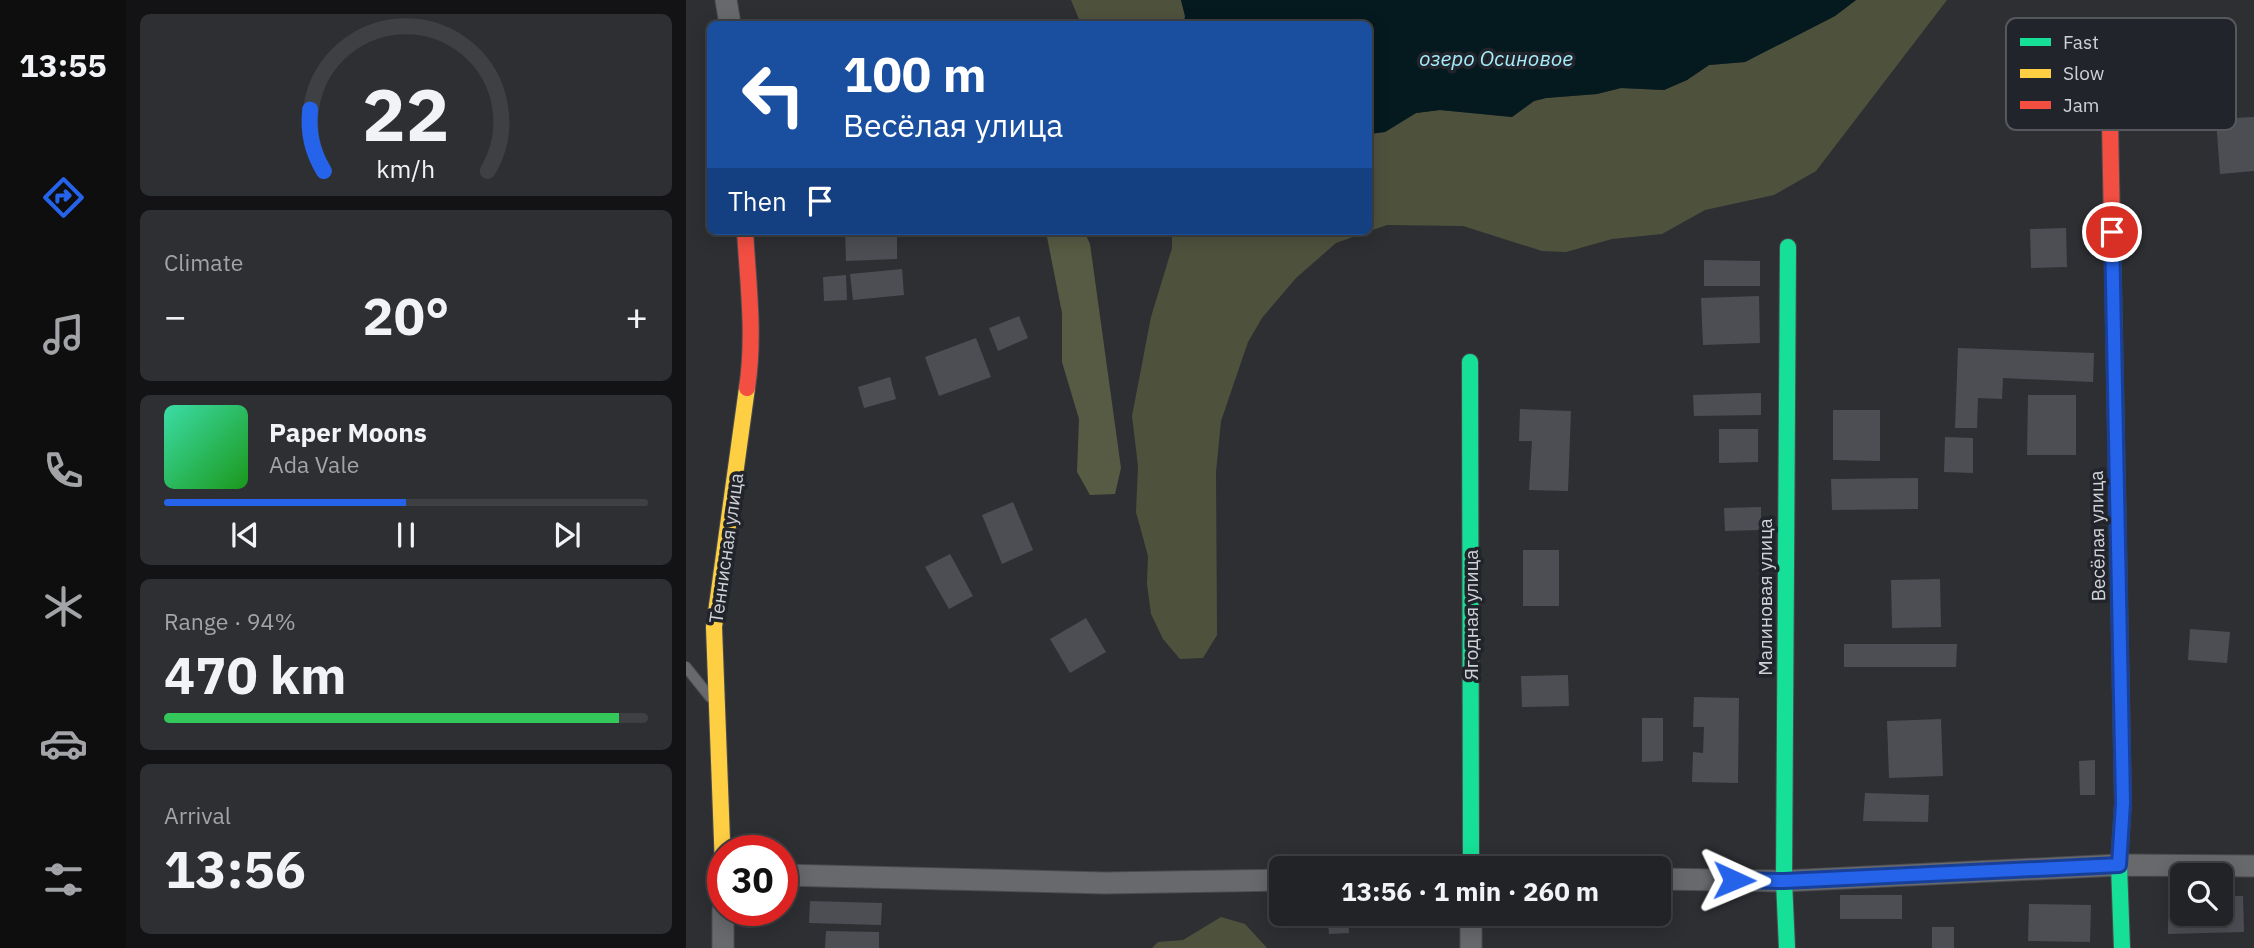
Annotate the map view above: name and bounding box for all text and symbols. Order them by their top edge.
legend [2006,18,2236,130]
text: Fast [2063,30,2099,54]
text: 100 m [843,42,987,105]
text: 13:55 [19,44,107,86]
water label: озеро Осиновое [1419,44,1573,72]
icon: left [728,49,819,140]
text: Slow [2063,61,2104,85]
text: 22 [362,66,450,161]
text: Jam [2063,93,2099,117]
text: Весёлая улица [843,104,1063,146]
text: km/h [377,152,435,185]
icon: directions [39,173,88,222]
icon: arrive [801,182,839,220]
text: Then [728,184,787,218]
pin [2082,202,2142,262]
icon: arrive [2093,213,2131,251]
text: Climate [164,247,243,277]
text: 20° [363,282,449,349]
text: − [164,291,187,340]
text: + [625,291,648,340]
icon: music [39,310,88,359]
text: Paper Moons [269,415,427,449]
icon: phone [39,446,88,495]
text: Ada Vale [269,449,359,479]
street label: Весёлая улица [2084,470,2110,602]
street label: Теннисная улица [704,471,748,625]
icon: previous [226,516,264,554]
icon: pause [387,516,425,554]
icon: next [548,516,586,554]
street label: Малиновая улица [1753,518,1777,676]
street label: Ягодная улица [1459,550,1483,680]
icon: climate [39,582,88,631]
text: Range · 94% [164,606,296,636]
text: 470 km [164,641,346,708]
icon: car [39,719,88,768]
text: Arrival [164,800,231,830]
text: 13:56 [164,835,306,902]
speed limit sign: 30 [707,835,798,926]
position arrow [1697,843,1771,917]
icon: filters [39,855,88,904]
map controls [2170,863,2233,926]
button: search [2170,863,2233,926]
text: 13:56 · 1 min · 260 m [1341,874,1599,908]

